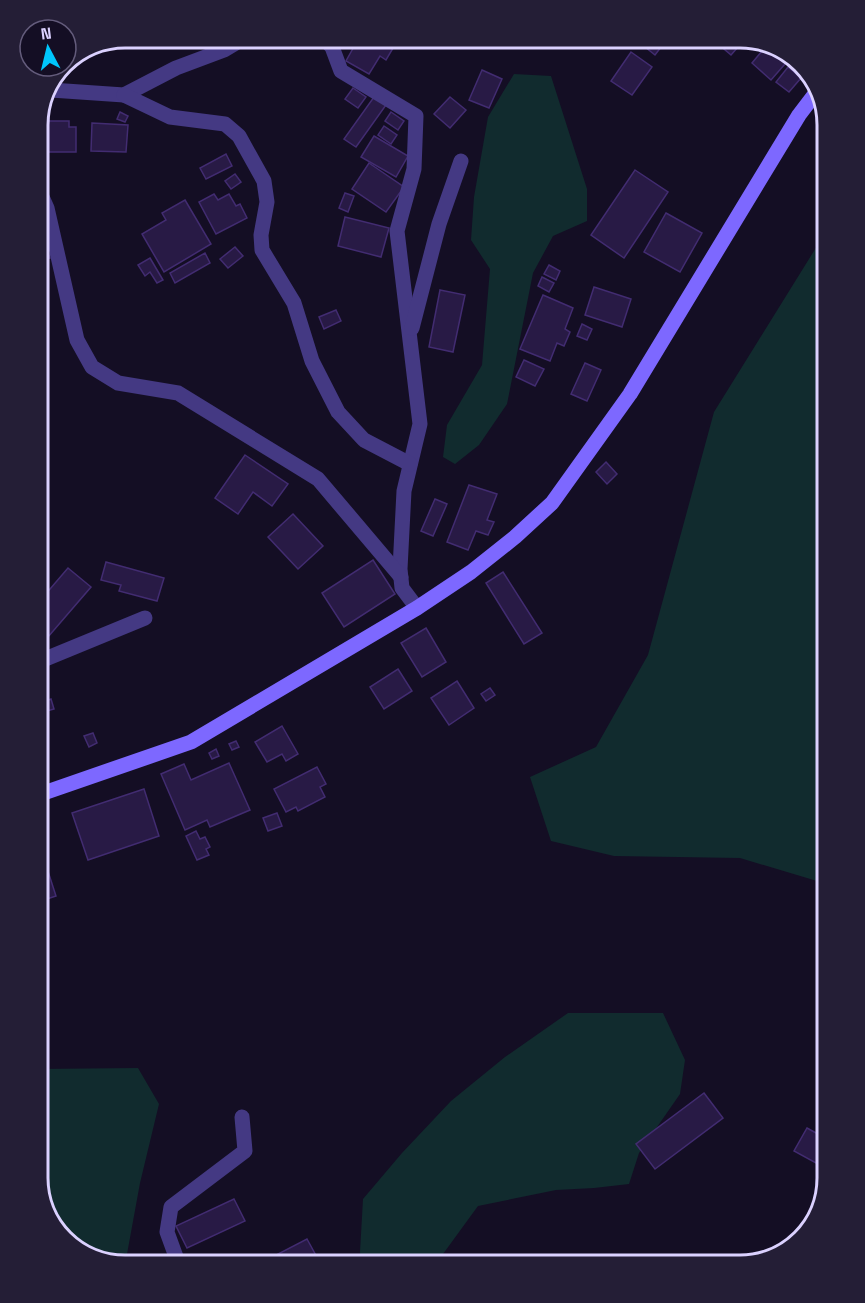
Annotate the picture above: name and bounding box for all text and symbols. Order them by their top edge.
north arrow [18,18,78,78]
text: N [40,23,53,45]

